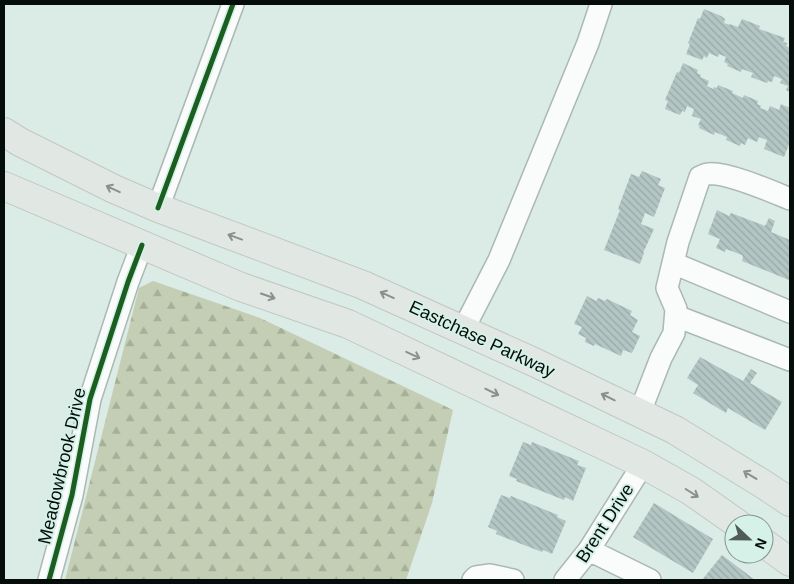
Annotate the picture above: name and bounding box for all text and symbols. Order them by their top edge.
one-way arrow [106,183,121,193]
one-way arrow [228,232,243,241]
one-way arrow [380,290,395,300]
one-way arrow [260,292,276,301]
street label: Eastchase Parkway [406,297,558,381]
one-way arrow [405,350,420,360]
street label: Meadowbrook Drive [34,386,90,546]
one-way arrow [484,388,499,397]
one-way arrow [600,392,615,402]
one-way arrow [743,470,757,480]
street label: Brent Drive [572,480,638,566]
one-way arrow [685,487,699,498]
north arrow [724,514,774,564]
text: N [752,536,770,552]

